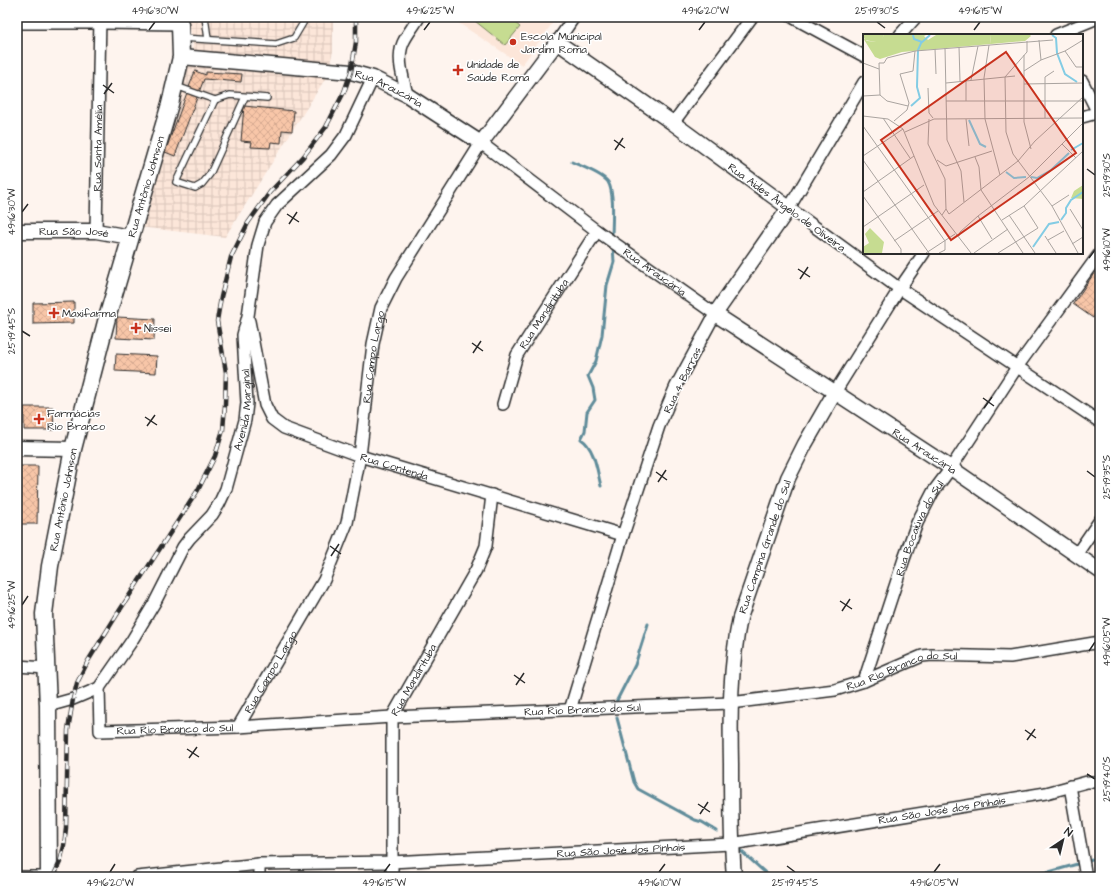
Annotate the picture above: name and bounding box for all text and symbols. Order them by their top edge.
text: 49°16'30"W [131,4,179,18]
text: 49°16'25"W [406,4,455,18]
text: 49°16'20"W [681,4,729,18]
text: 25°19'30"S [855,4,899,18]
text: 49°16'15"W [958,4,1003,18]
place label: Escola Municipal Jardim Roma [521,29,602,57]
inset map [863,34,1083,254]
marker: Escola Municipal Jardim Roma [508,37,518,47]
place label: Unidade de Saúde Roma [467,57,530,85]
marker: Unidade de Saúde Roma [452,64,464,76]
street label: Rua Araucária [353,66,426,111]
street label: Rua Santa Amélia [90,104,106,192]
street label: Rua Antônio Johnson [124,134,168,239]
text: 25°19'30"S [1100,153,1114,197]
street label: Rua Aides Ângelo de Oliveira [724,160,849,256]
text: 49°16'30"W [5,188,19,236]
street label: Rua São José [39,224,110,241]
text: 49°16'10"W [1100,228,1114,272]
street label: Rua Araucária [620,245,689,300]
street label: Rua Mandirituba [516,276,572,352]
place label: Maxifarma [62,306,116,321]
text: 25°19'45"S [5,307,19,354]
marker: Maxifarma [49,308,59,318]
street label: Rua Campo Largo [359,309,388,404]
place label: Nissei [144,321,172,336]
marker: Nissei [131,323,141,333]
street label: Rua 4 Barras [660,344,705,416]
street label: Avenida Marginal [230,368,255,452]
place label: Farmácias Rio Branco [47,406,106,434]
marker: Farmácias Rio Branco [34,414,44,424]
street label: Rua Araucária [889,425,960,478]
street label: Rua Antônio Johnson [46,447,81,553]
street label: Rua Contenda [358,450,430,484]
text: 25°19'35"S [1100,454,1114,499]
street label: Rua Bocaiúva do Sul [892,477,948,578]
street label: Rua Campina Grande do Sul [735,478,795,616]
text: 49°16'25"W [5,580,19,629]
text: 49°16'05"W [1100,617,1114,667]
street label: Rua Campo Largo [241,627,301,716]
street label: Rua Mandirituba [387,641,440,719]
street label: Rua Rio Branco do Sul [845,648,958,694]
street label: Rua Rio Branco do Sul [524,700,641,720]
street label: Rua Rio Branco do Sul [116,720,234,739]
text: 25°19'40"S [1100,756,1114,802]
street label: Rua São José dos Pinhais [877,793,1007,828]
north arrow [1043,820,1083,860]
text: N [1061,824,1076,840]
street label: Rua São José dos Pinhais [556,839,686,861]
text: 49°16'20"W [86,876,134,890]
text: 49°16'15"W [362,876,407,890]
text: 49°16'10"W [637,876,681,890]
text: 25°19'45"S [772,876,819,890]
text: 49°16'05"W [909,876,959,890]

